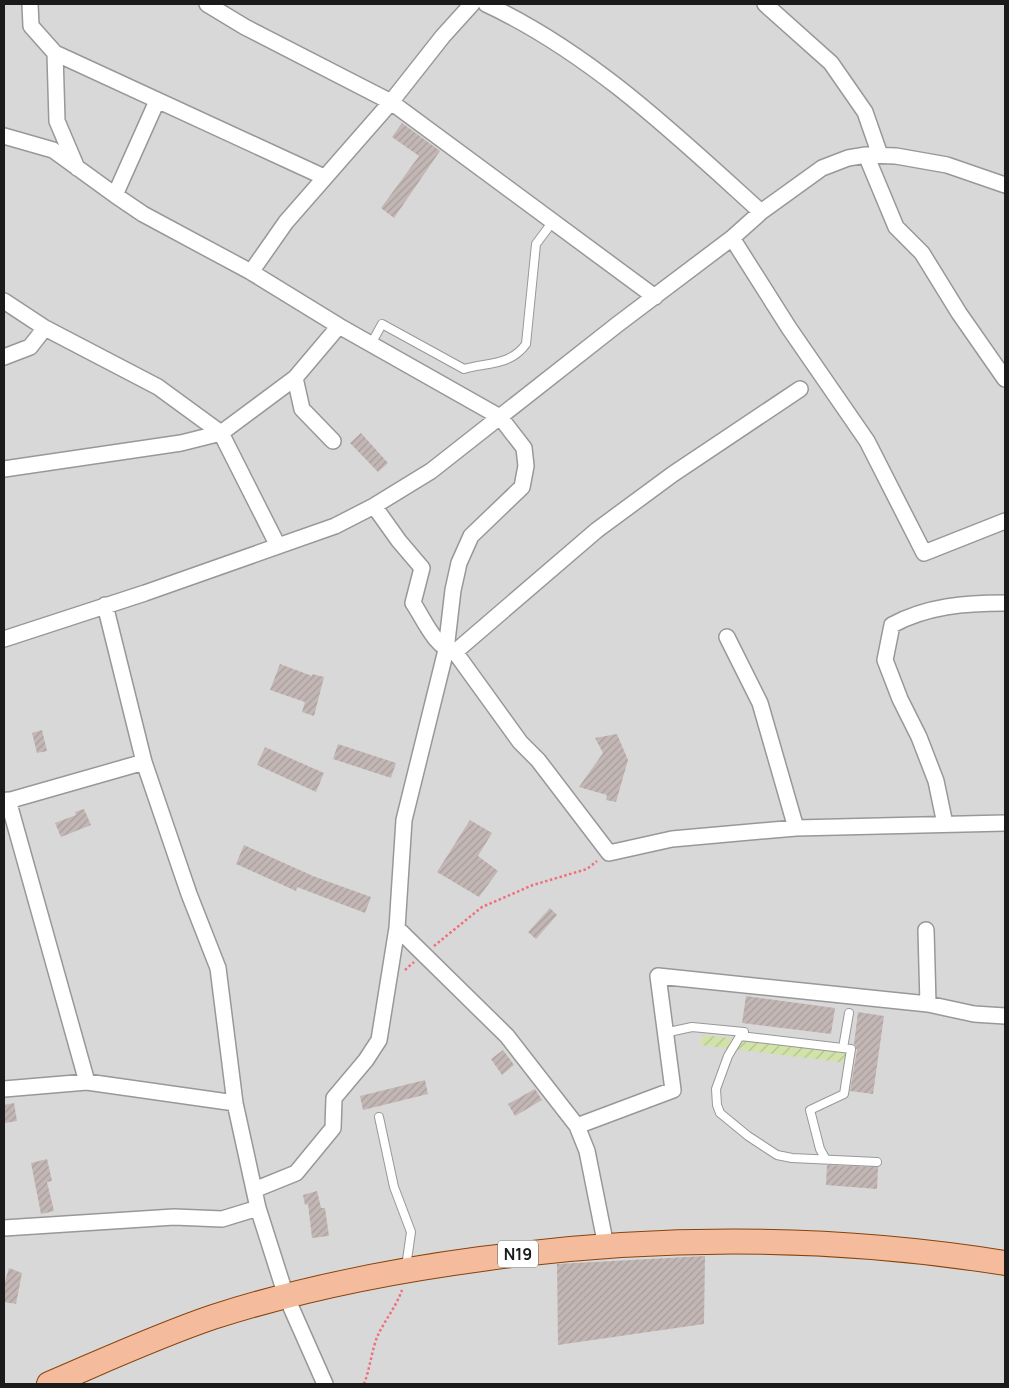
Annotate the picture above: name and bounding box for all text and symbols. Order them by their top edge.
road number: N19 [498,1240,538,1268]

